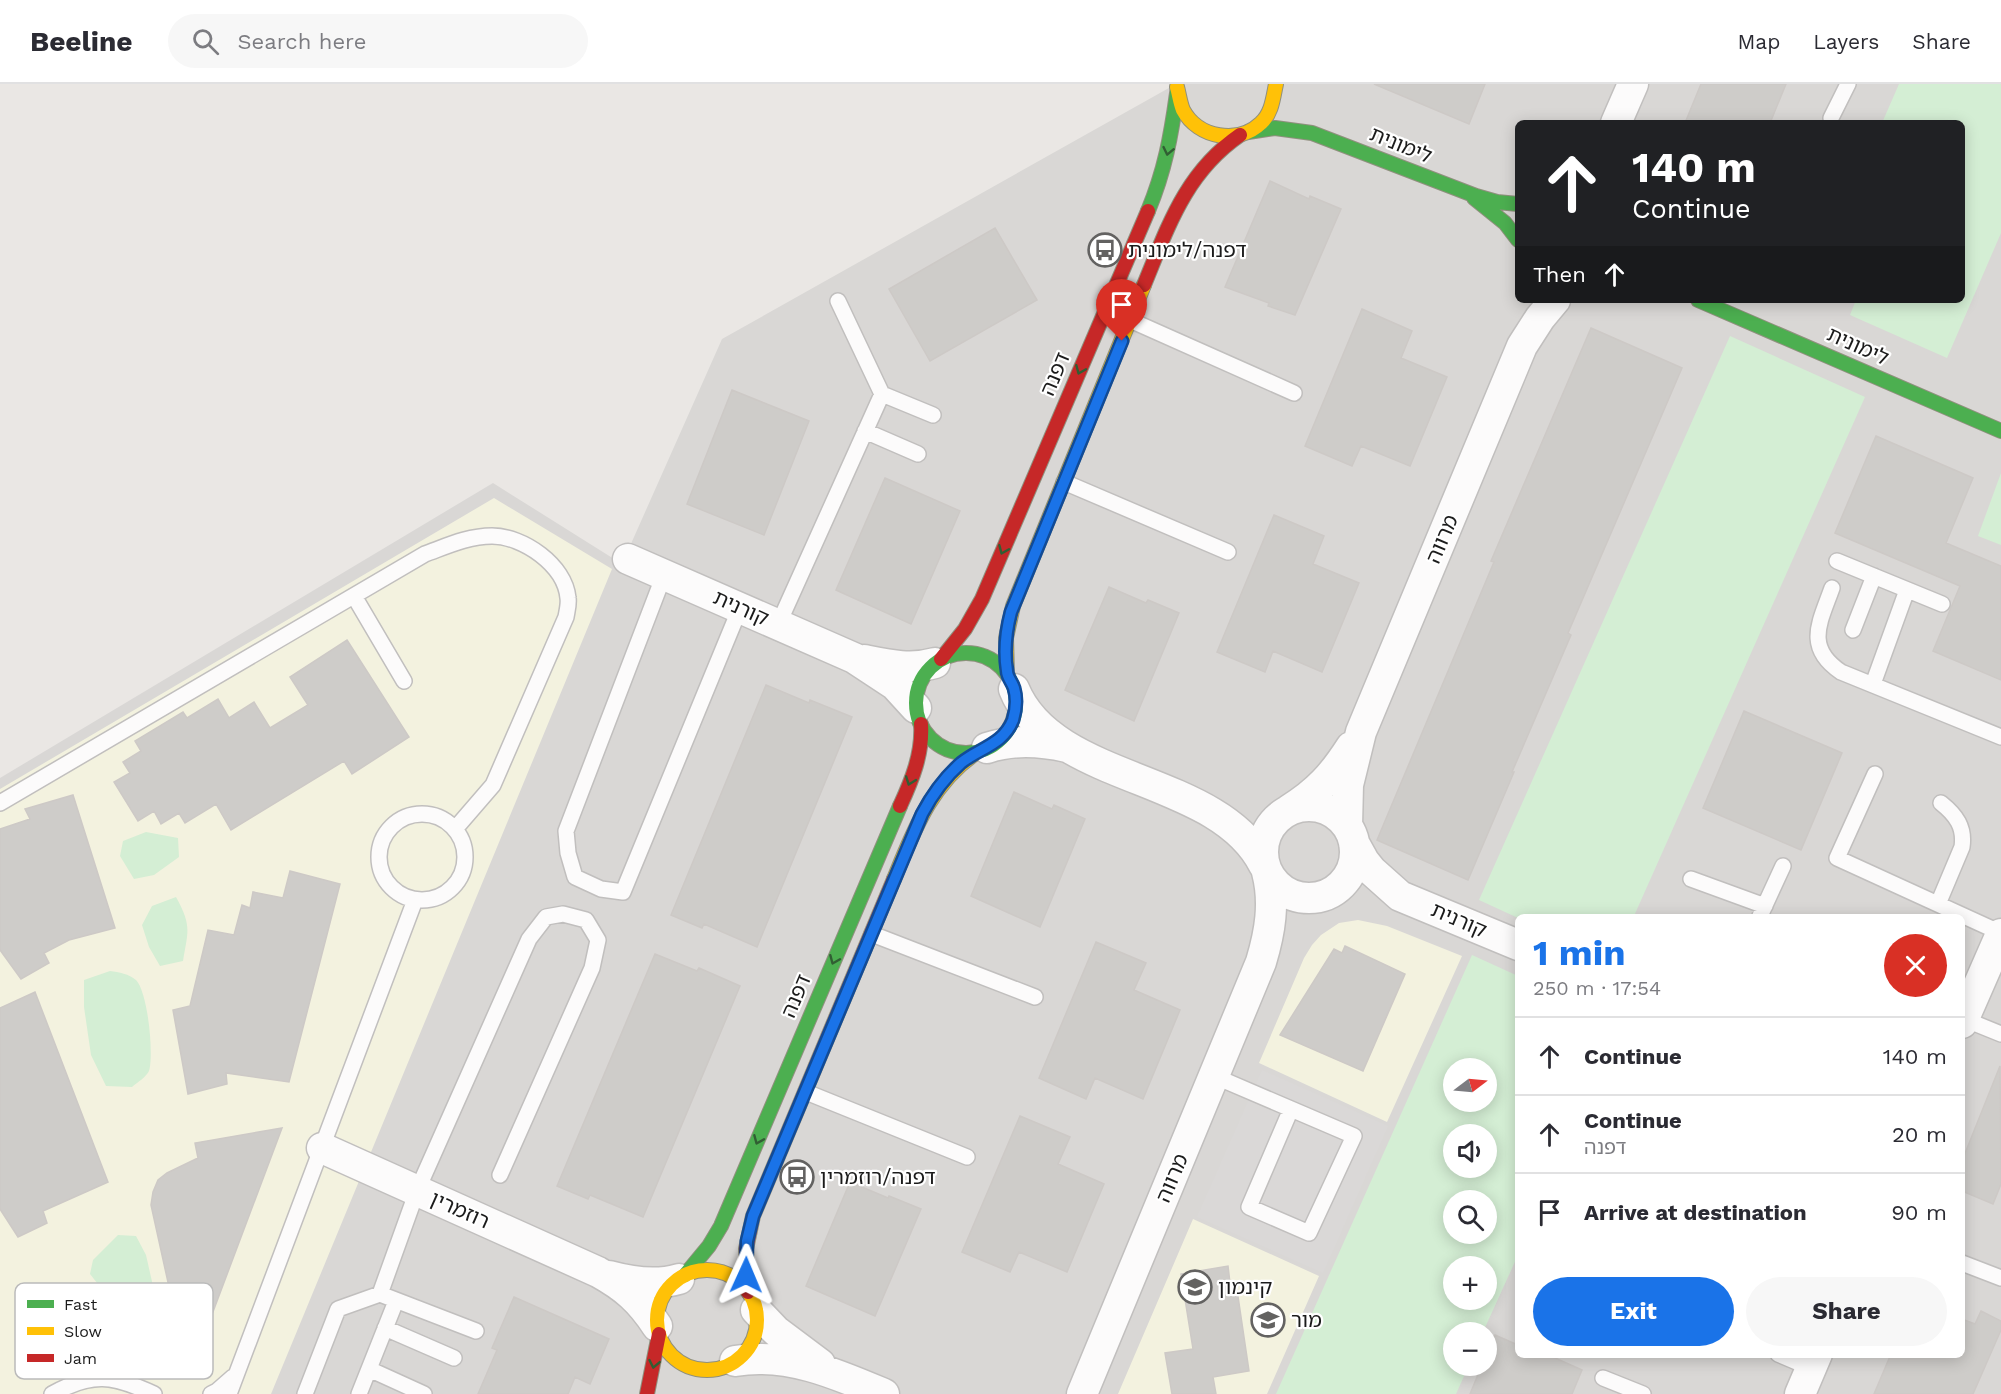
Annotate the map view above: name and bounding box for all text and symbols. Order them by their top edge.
search box [168,14,588,68]
text: Beeline [30,25,132,58]
icon: search [189,25,222,58]
text: Search here [237,29,366,54]
text: Map [1737,29,1780,54]
text: Layers [1813,29,1879,54]
text: Share [1912,29,1971,54]
street label: לימונית [1366,121,1436,168]
text: 140 m [1632,143,1756,192]
icon: ahead [1533,144,1611,222]
one-way arrow [1162,145,1175,155]
text: Continue [1632,193,1751,225]
bus stop icon: דפנה/לימונית [1087,232,1123,268]
place label: דפנה/לימונית [1128,237,1247,262]
icon: ahead [1598,258,1631,291]
text: Then [1533,262,1586,287]
pin [1096,279,1147,341]
icon: arrive [1105,288,1138,321]
street label: לימונית [1823,321,1893,370]
street label: דפנה [1034,348,1075,399]
one-way arrow [1075,364,1087,375]
street label: מרווה [1420,510,1463,567]
one-way arrow [999,543,1011,554]
street label: קורנית [710,584,773,631]
one-way arrow [905,775,918,786]
street label: קורנית [1428,897,1491,942]
text: 1 min [1533,932,1625,974]
button: close [1884,934,1947,997]
one-way arrow [829,954,841,965]
street label: דפנה [775,970,816,1021]
text: 250 m · 17:54 [1533,976,1661,1000]
icon: ahead [1533,1040,1566,1073]
text: Continue [1584,1044,1682,1069]
text: 140 m [1883,1044,1947,1069]
north arrow [1443,1058,1497,1112]
map controls [1443,1058,1497,1376]
text: Continue [1584,1108,1682,1133]
icon: ahead [1533,1118,1566,1151]
text: 20 m [1892,1122,1947,1147]
button: sound [1443,1124,1497,1178]
one-way arrow [753,1133,765,1144]
text: דפנה [1584,1135,1626,1159]
street label: מרווה [1150,1149,1193,1206]
bus stop icon: דפנה/רוזמרין [779,1159,815,1195]
place label: דפנה/רוזמרין [820,1164,936,1189]
street label: רוזמרין [427,1185,494,1234]
button: search [1443,1190,1497,1244]
icon: arrive [1533,1196,1566,1229]
text: Arrive at destination [1584,1200,1807,1225]
text: 90 m [1891,1200,1947,1225]
position arrow [714,1243,778,1307]
button: + [1443,1256,1497,1310]
school or university icon: קינמון [1177,1269,1213,1305]
place label: קינמון [1218,1274,1272,1299]
button: Exit [1533,1277,1734,1346]
button: Share [1746,1277,1947,1346]
legend [15,1283,213,1379]
text: Fast [64,1295,97,1314]
school or university icon: מור [1250,1302,1286,1338]
place label: מור [1291,1307,1322,1332]
text: Slow [64,1322,102,1341]
button: − [1443,1322,1497,1376]
text: Jam [64,1349,97,1368]
one-way arrow [648,1359,661,1369]

